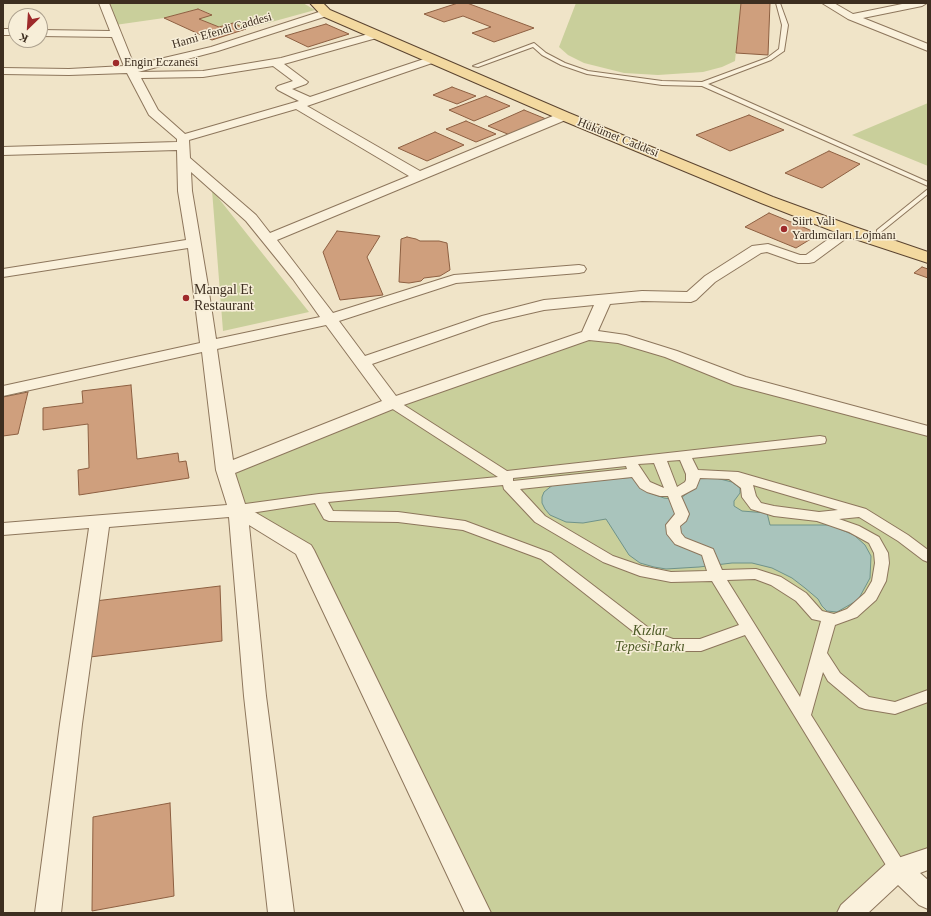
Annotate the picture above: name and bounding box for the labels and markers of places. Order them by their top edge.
place label: Engin Eczanesi [124,56,198,70]
marker: Engin Eczanesi [111,58,121,68]
place label: Siirt Vali Yardımcıları Lojmanı [792,215,896,243]
marker: Siirt Vali Yardımcıları Lojmanı [779,224,789,234]
place label: Mangal Et Restaurant [194,282,254,314]
marker: Mangal Et Restaurant [181,293,191,303]

